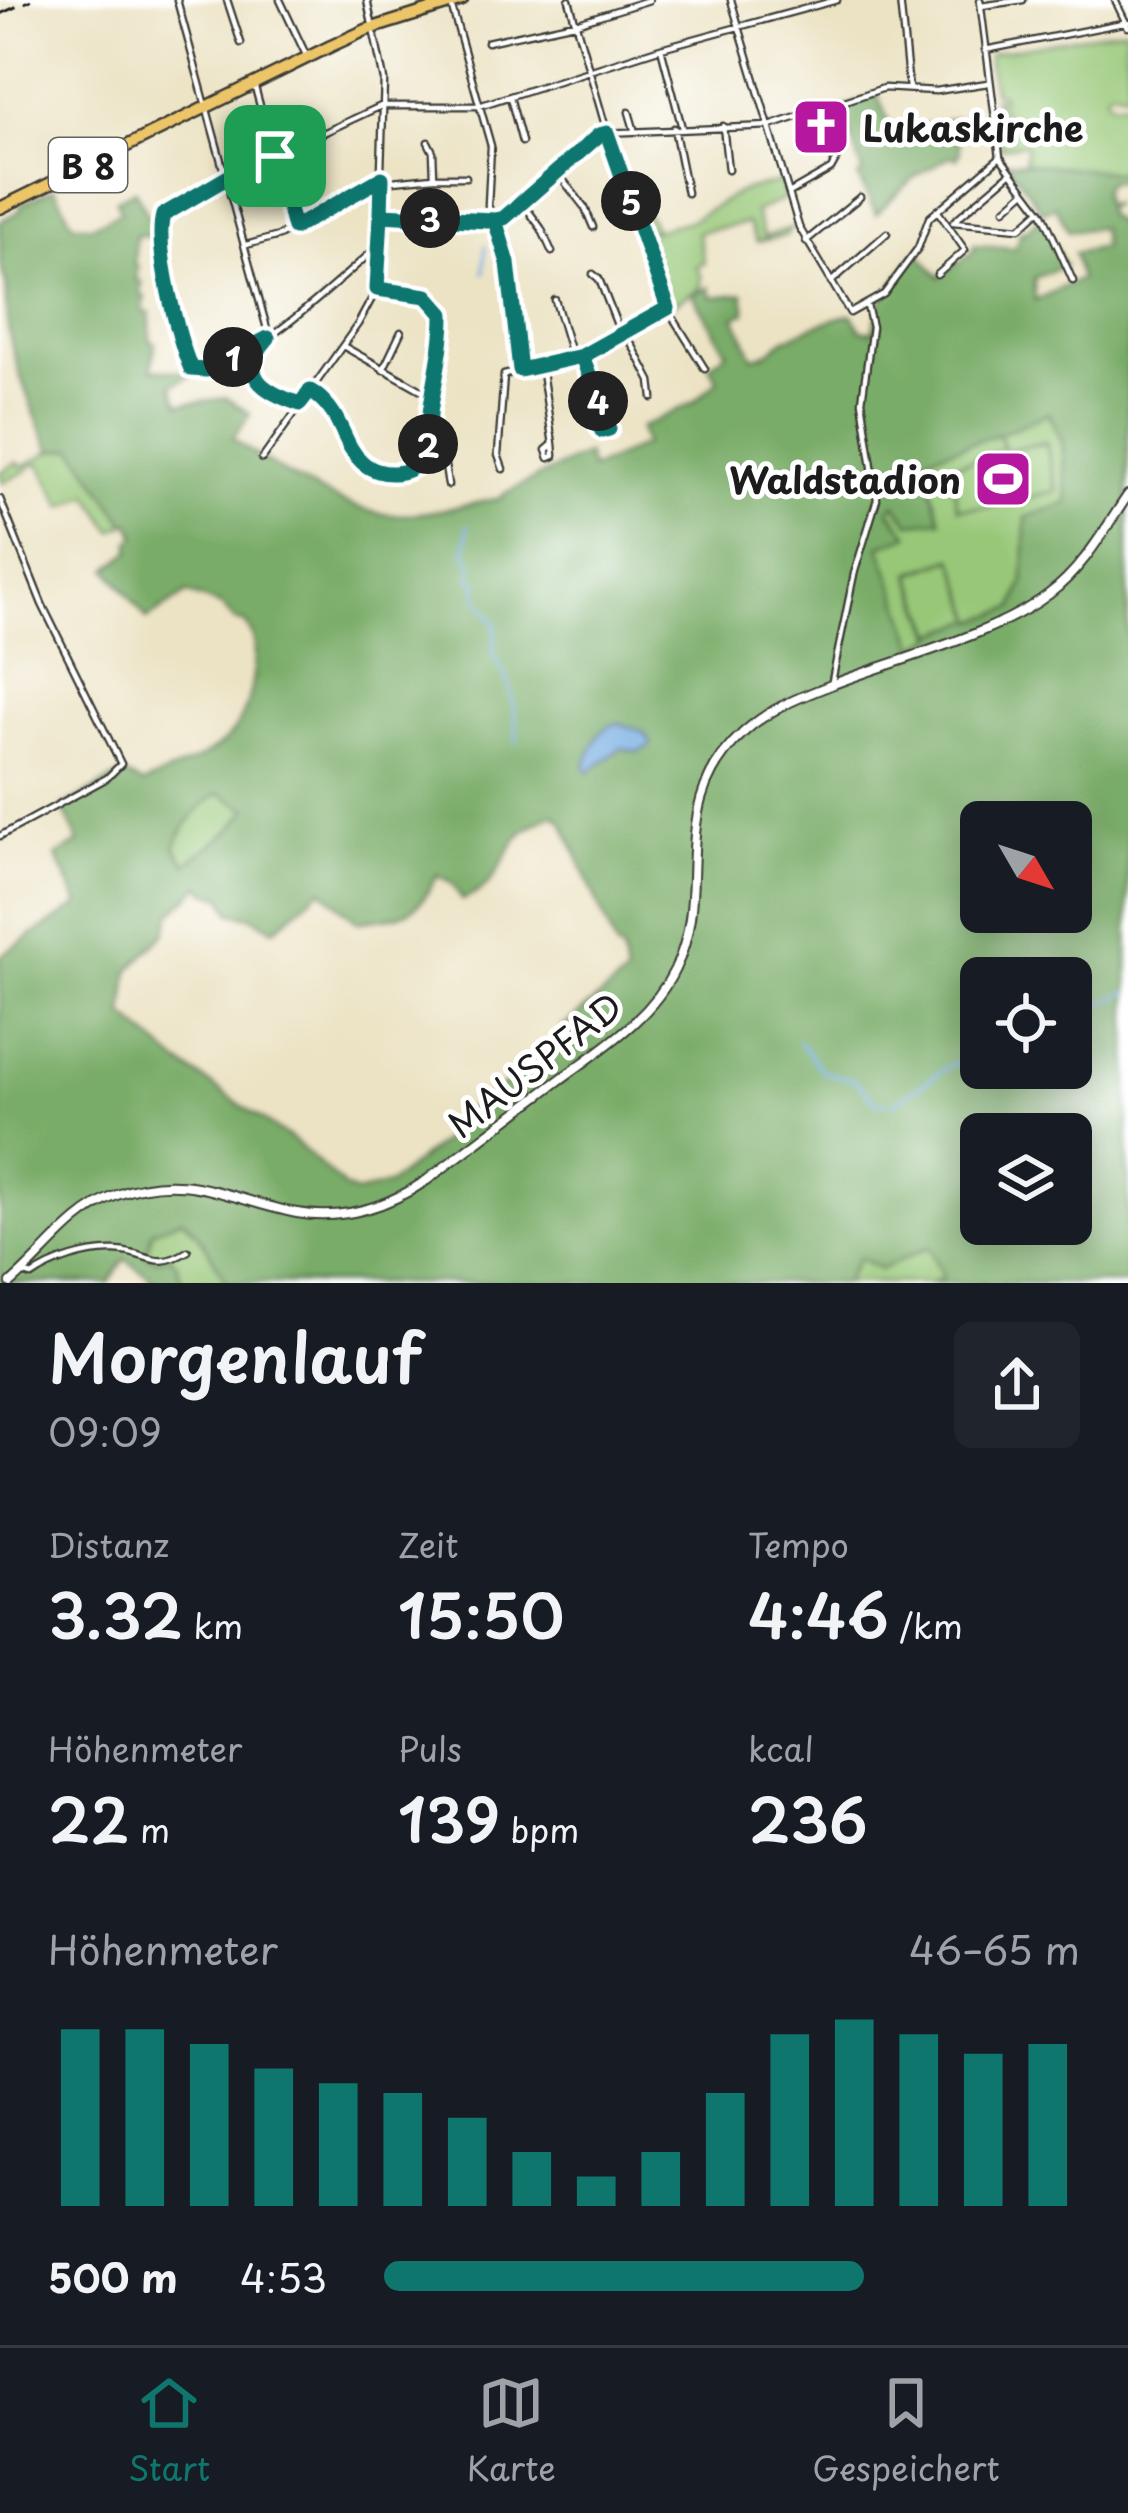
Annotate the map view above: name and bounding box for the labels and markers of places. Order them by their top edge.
church icon: Lukaskirche [790,96,852,158]
place label: Lukaskirche [863,100,1084,154]
pin [224,105,326,207]
pin: 5 [601,171,661,231]
pin: 3 [400,188,460,248]
pin: 1 [203,327,263,387]
pin: 4 [568,371,628,431]
pin: 2 [398,414,458,474]
sports icon: Waldstadion [972,448,1034,510]
place label: Waldstadion [729,452,961,506]

